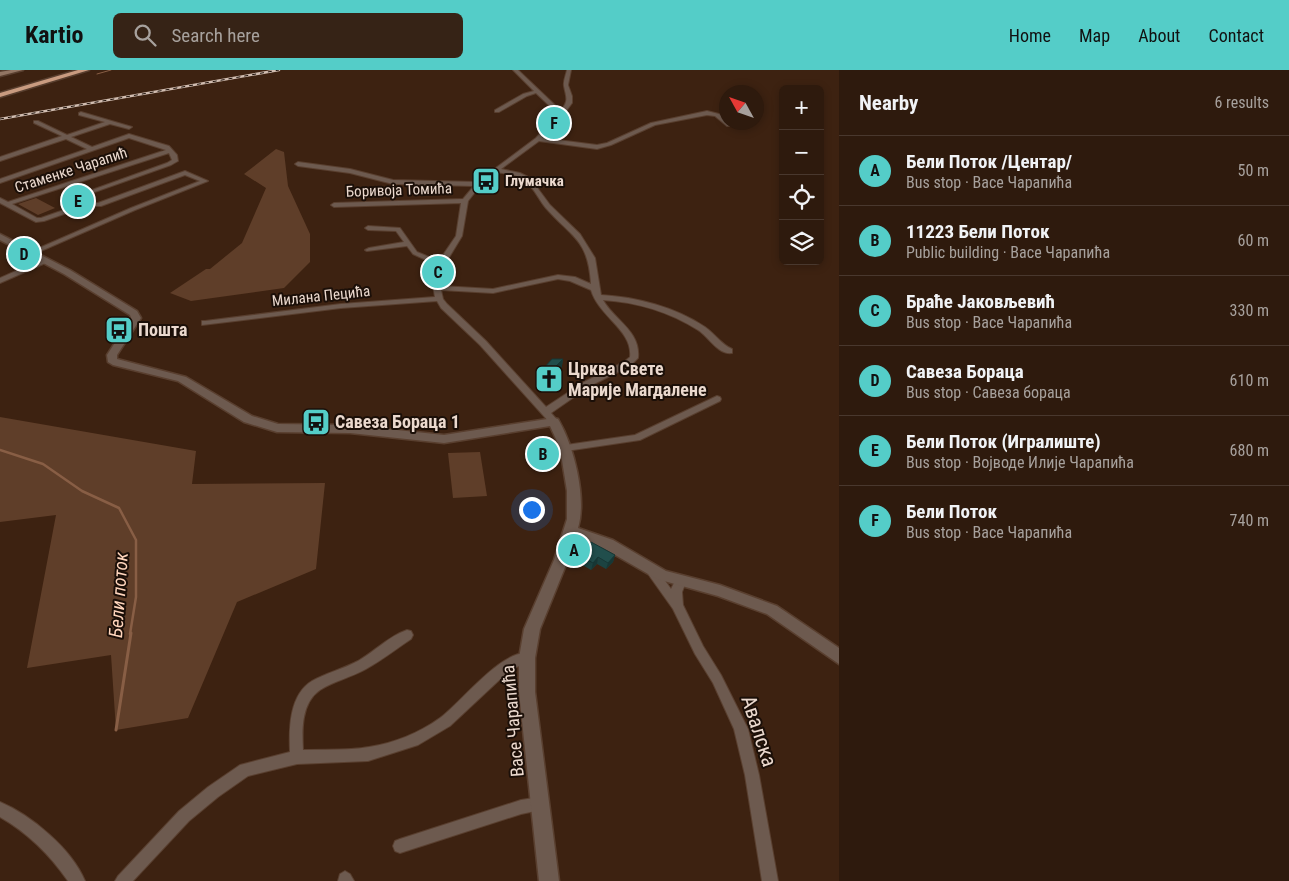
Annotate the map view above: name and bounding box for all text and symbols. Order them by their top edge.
search box [113,13,463,58]
text: Kartio [25,21,83,49]
icon: search [131,21,159,49]
text: Search here [171,24,260,47]
text: Home [1009,25,1051,46]
text: Map [1079,25,1110,46]
text: About [1138,25,1180,46]
text: Contact [1208,25,1264,46]
north arrow [719,85,764,130]
map controls [779,85,824,265]
button: + [779,85,824,130]
text: Nearby [859,91,918,115]
text: 6 results [1214,93,1269,112]
pin: F [538,104,570,142]
button: − [779,130,824,175]
street label: Стаменке Чарапић [12,143,130,197]
text: Бели Поток /Центар/ [906,150,1072,173]
text: A [870,161,880,180]
text: 50 m [1237,161,1269,180]
bus stop icon: Глумачка [471,166,501,196]
place label: Глумачка [505,172,564,190]
text: Bus stop · Васе Чарапића [906,173,1072,192]
button: locate [779,175,824,220]
street label: Боривоја Томића [346,179,452,201]
pin: E [62,182,94,220]
button: layers [779,220,824,265]
text: 11223 Бели Поток [906,220,1049,243]
text: B [871,231,879,250]
text: 60 m [1237,231,1269,250]
pin: D [8,235,40,273]
text: Public building · Васе Чарапића [906,243,1110,262]
pin: C [422,253,454,291]
street label: Милана Пецића [271,282,371,310]
text: Браће Јаковљевић [906,290,1055,313]
text: C [870,301,880,320]
text: 330 m [1230,301,1269,320]
text: Bus stop · Васе Чарапића [906,313,1072,332]
bus stop icon: Пошта [104,315,134,345]
place label: Пошта [138,319,188,340]
place label: Црква Свете Марије Магдалене [568,358,707,400]
text: Савеза Бораца [906,360,1024,383]
church icon: Црква Свете Марије Магдалене [534,364,564,394]
text: D [870,371,880,390]
text: 610 m [1230,371,1269,390]
text: Bus stop · Савеза бораца [906,383,1071,402]
bus stop icon: Савеза Бораца 1 [301,407,331,437]
place label: Савеза Бораца 1 [335,411,460,432]
text: Бели Поток (Игралиште) [906,430,1101,453]
pin: B [527,435,559,473]
text: E [871,441,879,460]
text: 680 m [1230,441,1269,460]
text: Bus stop · Војводе Илије Чарапића [906,453,1134,472]
your location [519,497,545,523]
text: Бели Поток [906,500,997,523]
text: F [871,511,879,530]
text: 740 m [1230,511,1269,530]
text: Bus stop · Васе Чарапића [906,523,1072,542]
pin: A [558,531,590,569]
water label: Бели поток [104,550,133,639]
street label: Васе Чарапића [497,664,528,778]
street label: Авалска [736,692,782,770]

